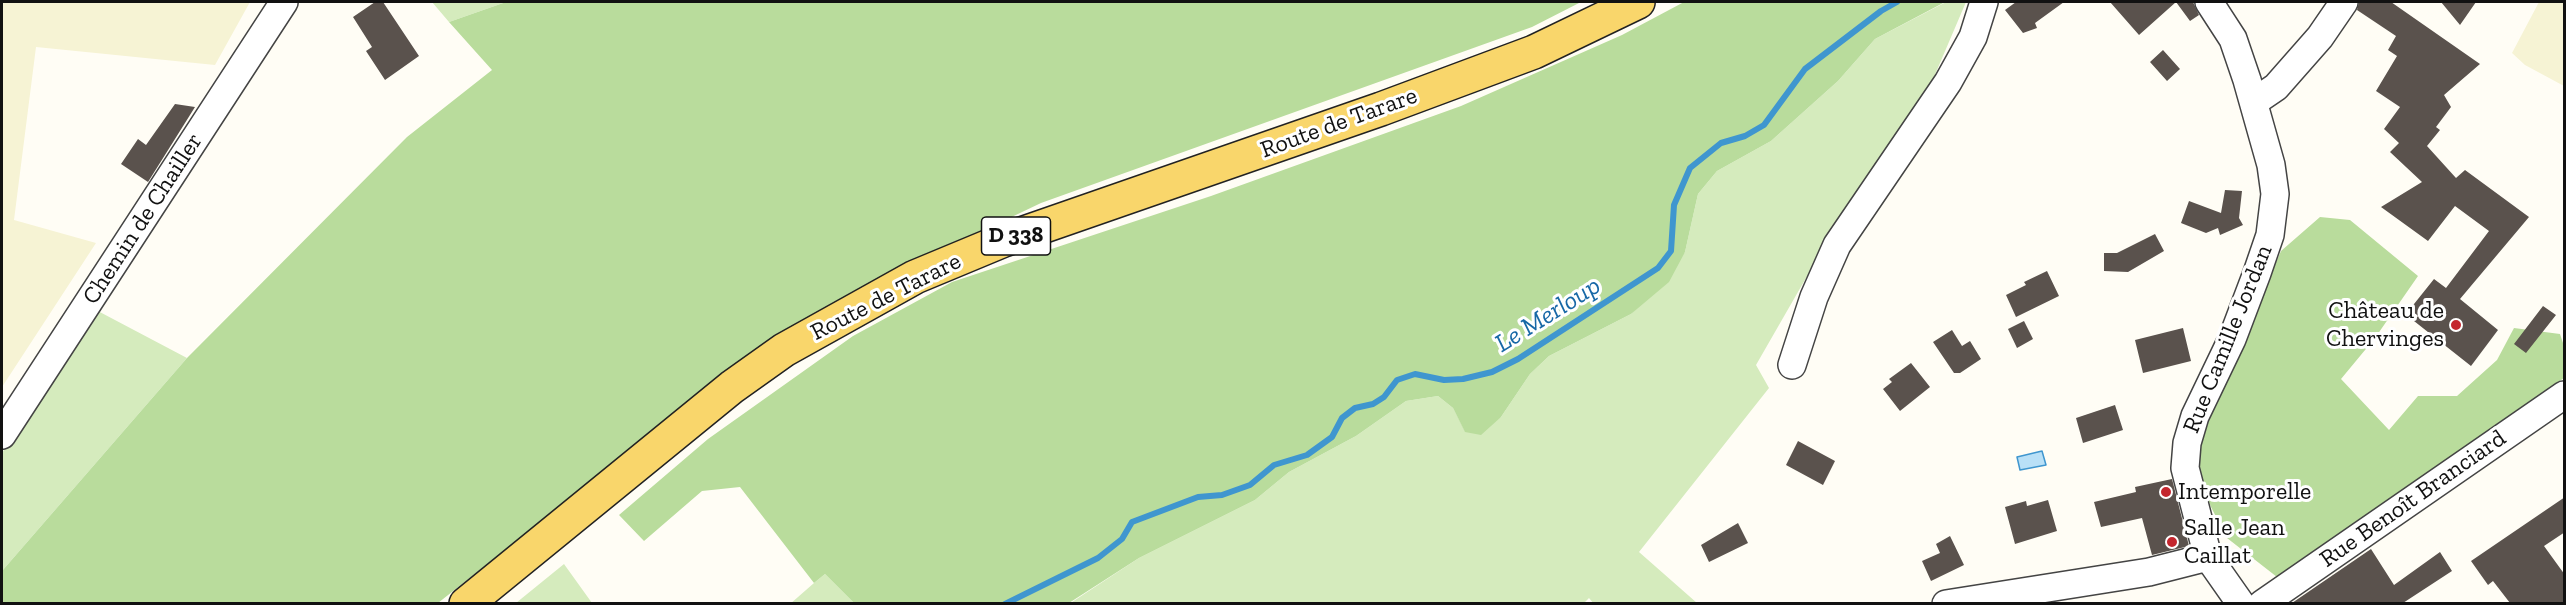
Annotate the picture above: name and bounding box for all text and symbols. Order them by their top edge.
street label: Route de Tarare [1257,81,1421,165]
street label: Chemin de Chailler [77,128,209,310]
road number: D 338 [982,217,1050,255]
street label: Rue Camille Jordan [2177,241,2279,437]
street label: Route de Tarare [806,247,966,347]
water label: Le Merloup [1489,270,1607,360]
place label: Château de Chervinges [2326,297,2444,353]
marker: Château de Chervinges [2449,318,2463,332]
street label: Rue Benoît Branciard [2314,424,2512,574]
place label: Intemporelle [2178,478,2311,506]
marker: Intemporelle [2159,485,2173,499]
place label: Salle Jean Caillat [2184,514,2285,570]
marker: Salle Jean Caillat [2165,535,2179,549]

